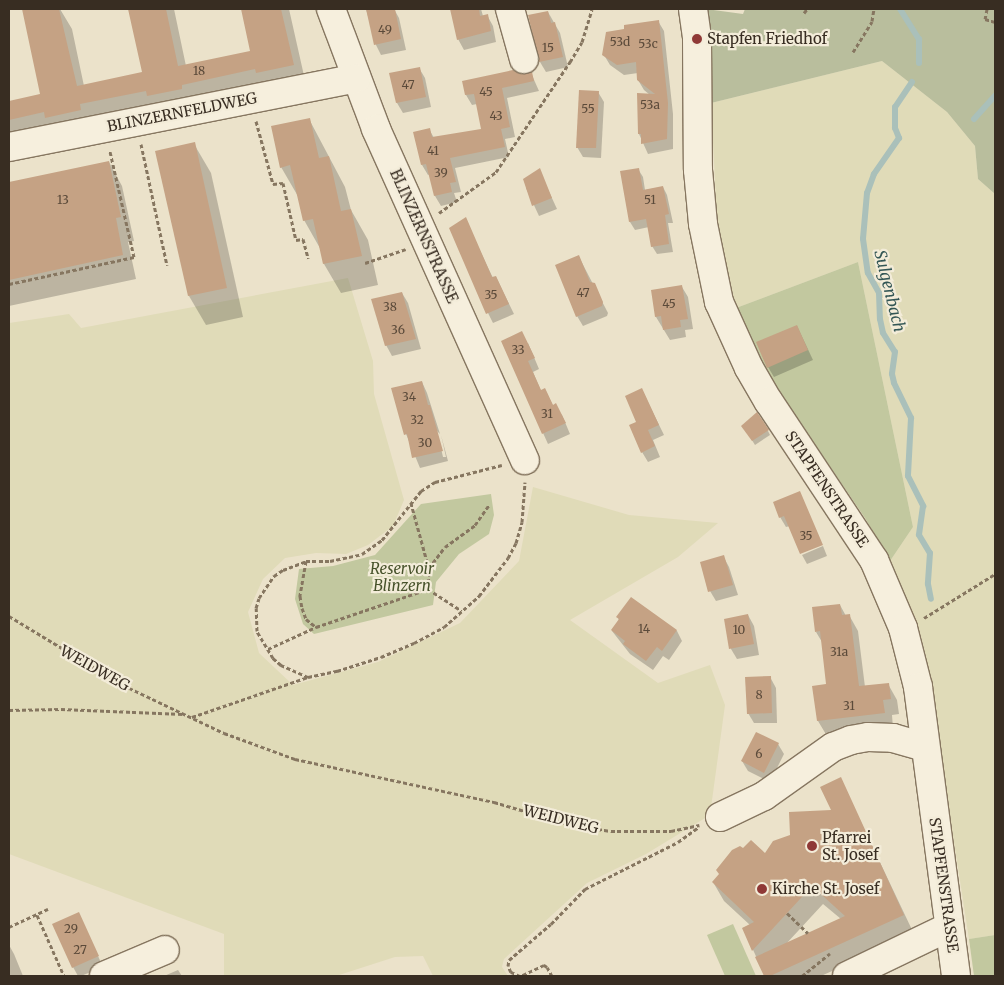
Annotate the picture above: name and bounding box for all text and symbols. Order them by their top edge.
house number: 49 [378,23,392,37]
place label: Stapfen Friedhof [707,30,827,48]
marker: Stapfen Friedhof [691,33,703,45]
house number: 53d [610,35,630,49]
house number: 53c [638,37,658,51]
house number: 15 [542,41,554,55]
house number: 18 [193,64,205,78]
house number: 47 [401,78,415,92]
house number: 45 [479,85,493,99]
street label: BLINZERNFELDWEG [106,89,258,135]
house number: 53a [640,98,660,112]
house number: 55 [581,102,595,116]
house number: 43 [489,109,503,123]
house number: 41 [427,144,439,158]
street label: BLINZERNSTRASSE [386,166,462,306]
house number: 39 [434,166,448,180]
house number: 13 [57,193,69,207]
house number: 51 [644,193,656,207]
water label: Sulgenbach [871,248,909,334]
house number: 47 [576,286,590,300]
house number: 35 [484,288,498,302]
house number: 45 [662,297,676,311]
house number: 38 [383,300,397,314]
house number: 36 [391,323,405,337]
house number: 33 [511,343,525,357]
house number: 34 [402,390,416,404]
house number: 31 [541,407,553,421]
house number: 32 [410,413,424,427]
street label: STAPFENSTRASSE [781,428,873,550]
house number: 30 [418,436,432,450]
house number: 35 [799,529,813,543]
park label: Reservoir Blinzern [370,559,434,594]
house number: 14 [638,622,650,636]
house number: 10 [733,623,745,637]
street label: WEIDWEG [57,641,133,695]
house number: 31a [830,645,848,659]
house number: 8 [755,688,763,702]
house number: 31 [843,699,855,713]
house number: 6 [755,747,763,761]
street label: WEIDWEG [521,801,601,837]
street label: STAPFENSTRASSE [926,816,962,954]
place label: Pfarrei St. Josef [822,828,879,863]
marker: Pfarrei St. Josef [806,840,818,852]
place label: Kirche St. Josef [772,880,879,898]
marker: Kirche St. Josef [756,883,768,895]
house number: 29 [64,922,78,936]
house number: 27 [73,943,87,957]

